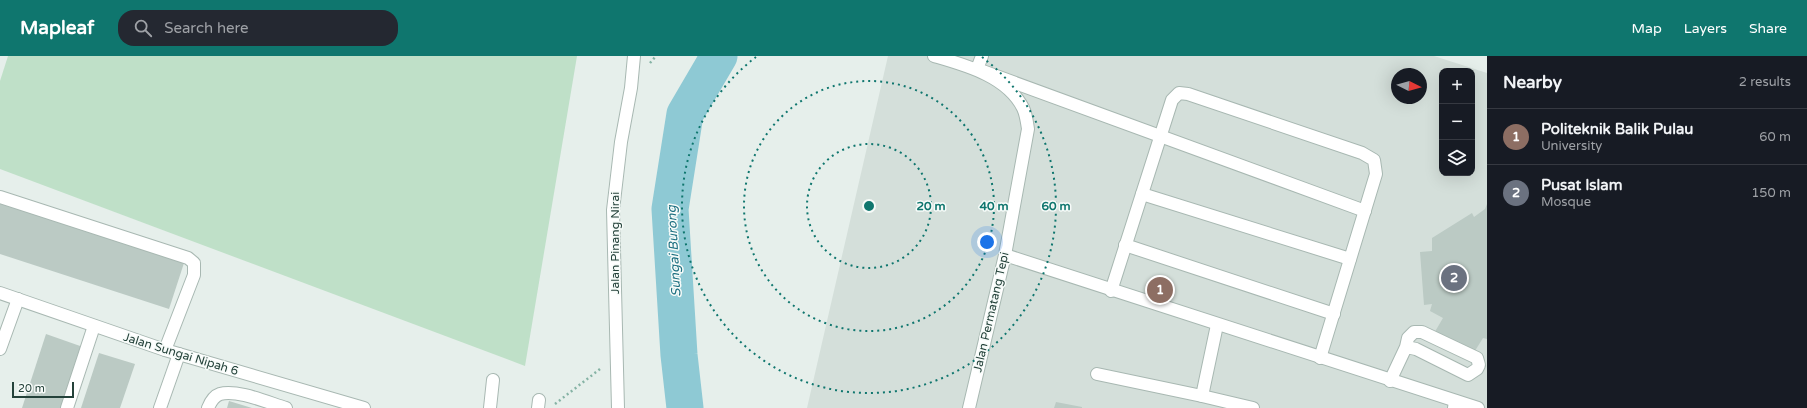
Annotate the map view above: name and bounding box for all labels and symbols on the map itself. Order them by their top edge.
north arrow [1391,68,1427,104]
street label: Jalan Pinang Nirai [608,192,622,294]
centre of rings [862,199,876,213]
text: 20 m [916,199,946,213]
text: 40 m [979,199,1009,213]
text: 60 m [1041,199,1071,213]
water label: Sungai Burong [664,204,684,297]
your location [977,232,997,252]
street label: Jalan Permatang Tepi [970,251,1012,373]
pin: 2 [1441,263,1467,293]
pin: 1 [1147,275,1173,305]
street label: Jalan Sungai Nipah 6 [122,330,240,378]
scale bar [12,380,74,399]

